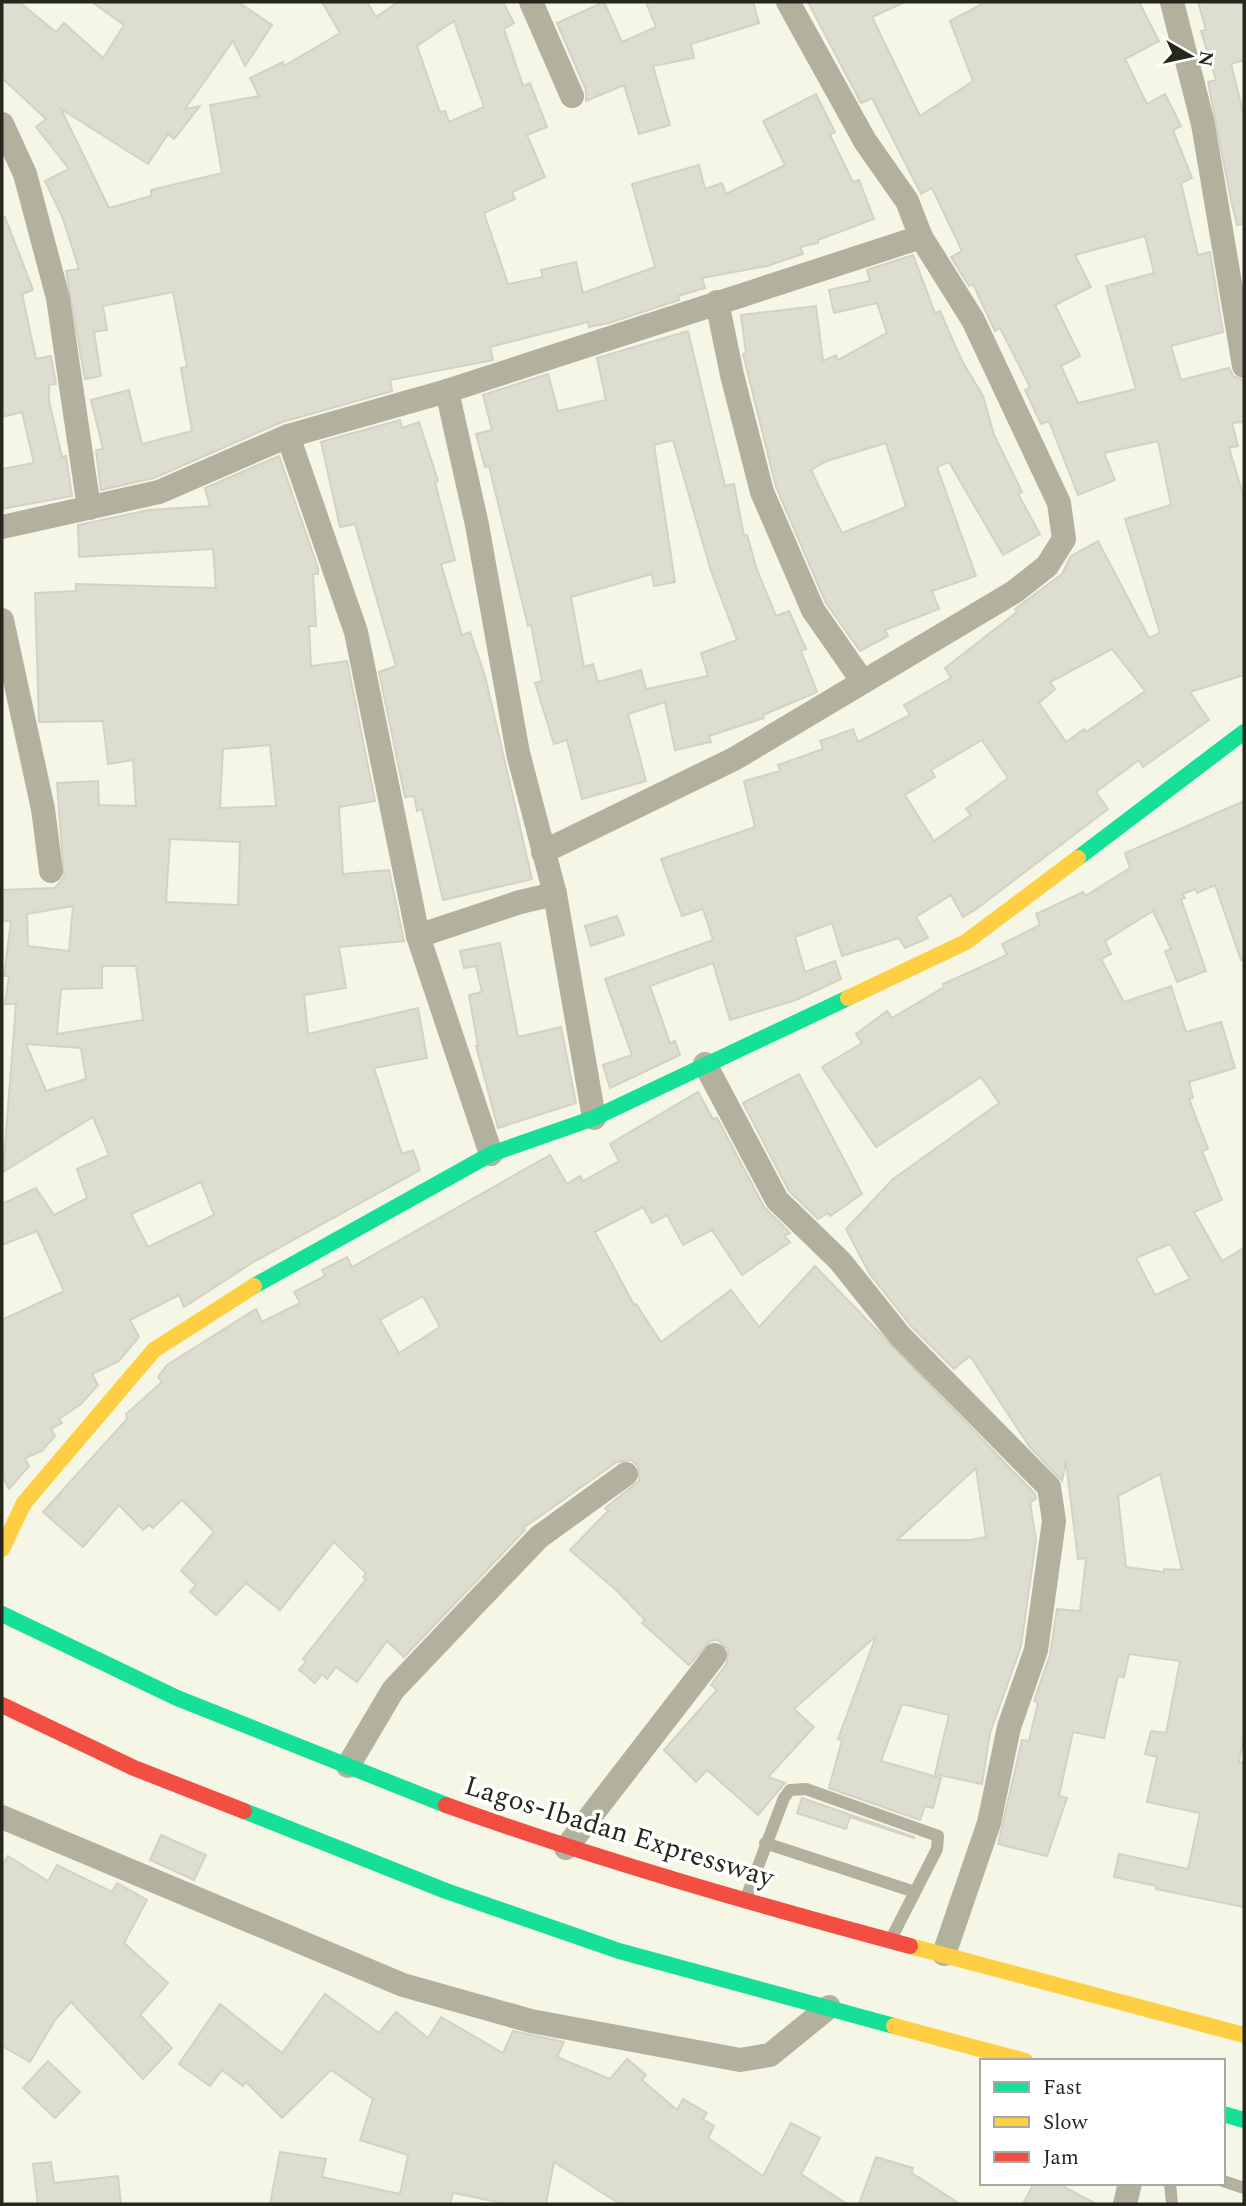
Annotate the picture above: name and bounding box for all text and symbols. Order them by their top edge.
north arrow [1155,21,1225,91]
text: N [1190,48,1221,68]
street label: Lagos-Ibadan Expressway [459,1764,781,1900]
legend [980,2059,1225,2185]
text: Fast [1043,2072,1082,2104]
text: Slow [1043,2107,1089,2139]
text: Jam [1043,2142,1079,2174]

